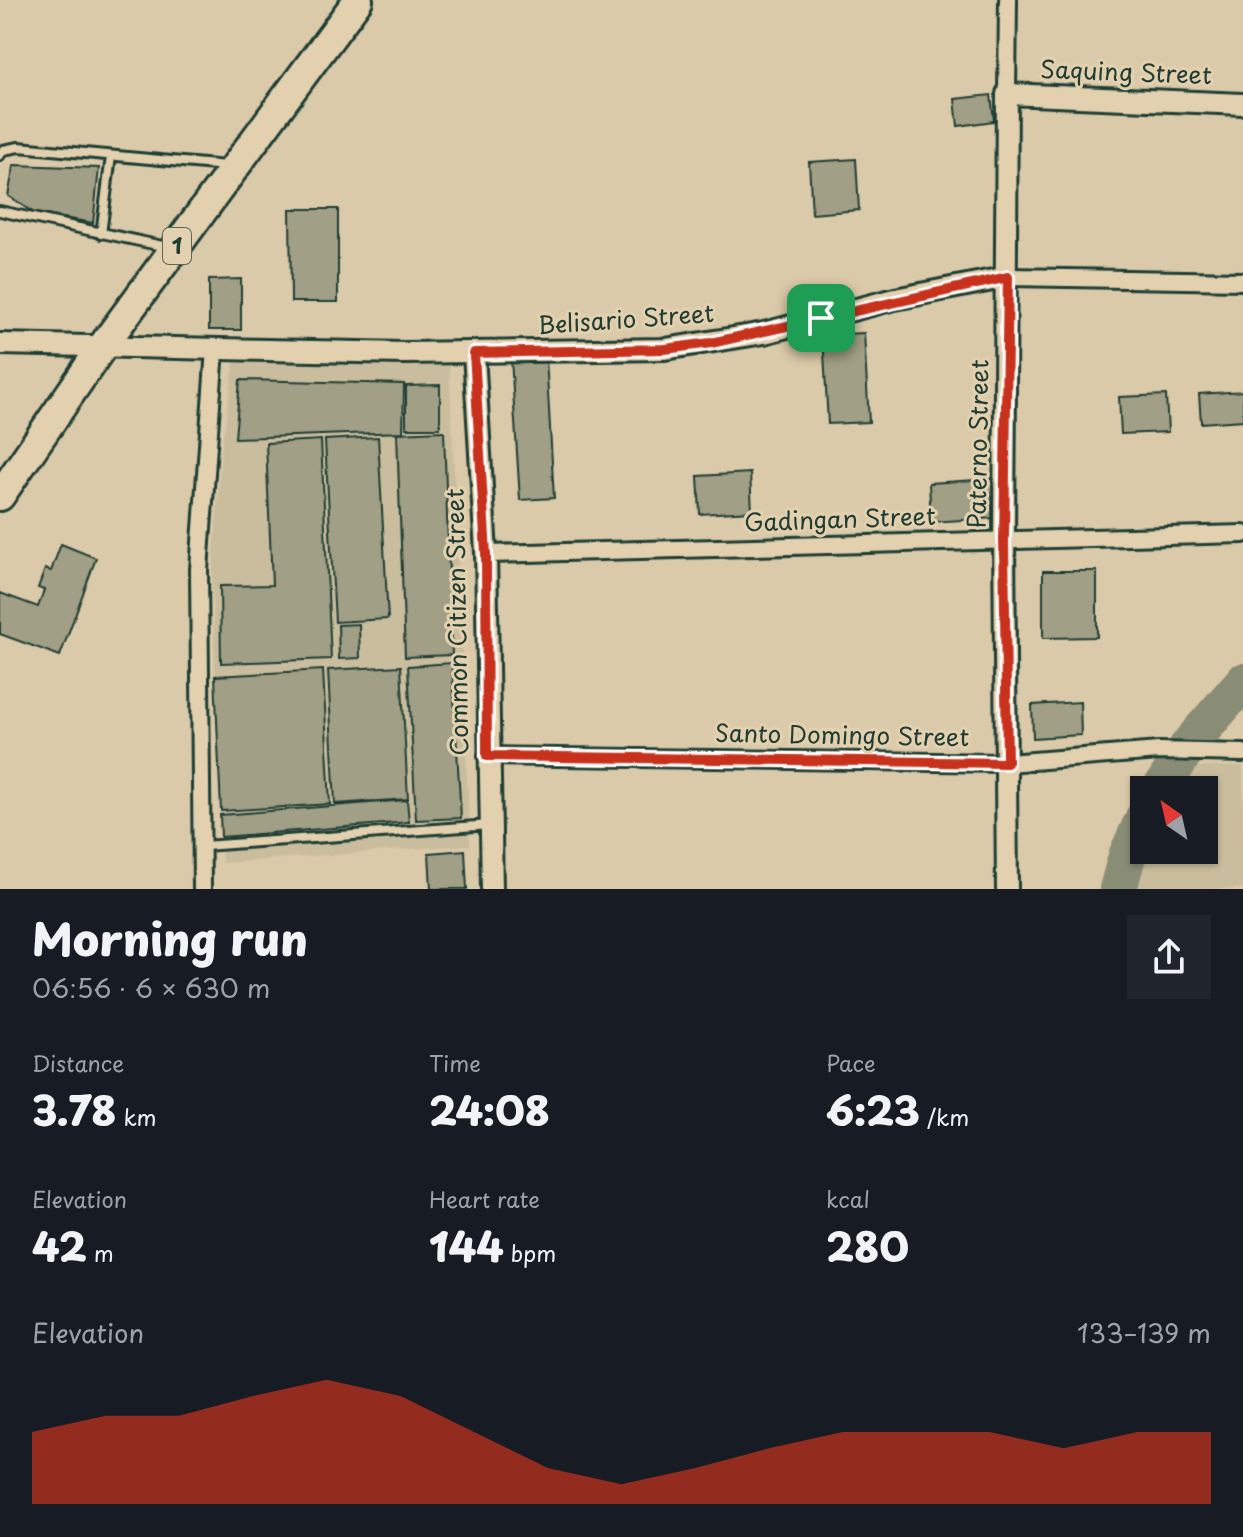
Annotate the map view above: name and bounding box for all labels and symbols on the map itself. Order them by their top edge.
street label: Saquing Street [1040,50,1213,92]
road number: 1 [163,228,191,264]
pin [787,284,855,352]
street label: Belisario Street [537,294,715,342]
street label: Paterno Street [958,359,996,529]
street label: Common Citizen Street [436,488,476,756]
street label: Gadingan Street [743,497,937,539]
street label: Santo Domingo Street [714,714,970,754]
north arrow [1130,776,1218,864]

